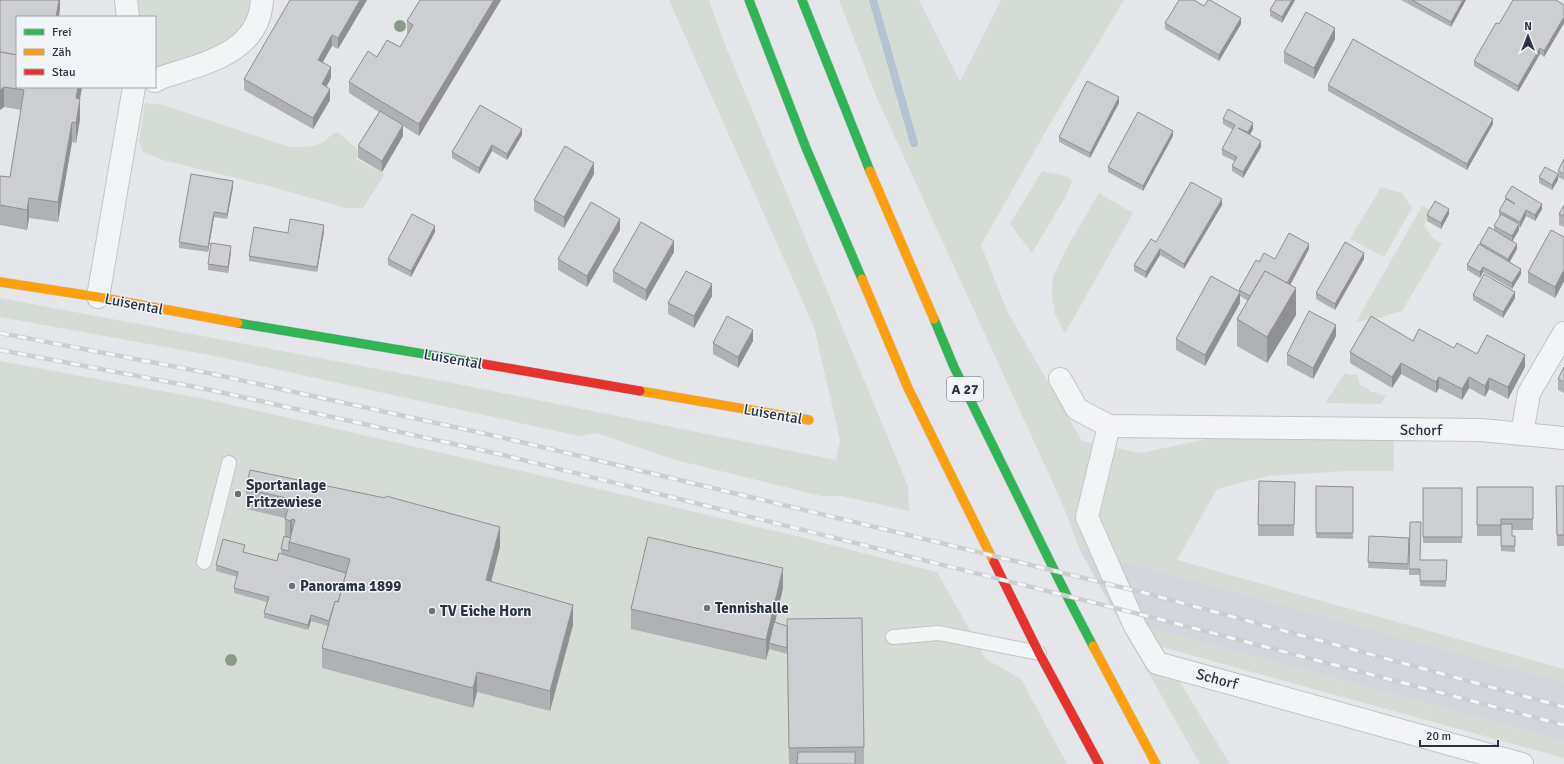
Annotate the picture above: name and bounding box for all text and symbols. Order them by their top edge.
legend [16,16,156,88]
north arrow [1508,16,1548,56]
text: N [1524,20,1532,33]
text: Frei [52,25,71,40]
text: Zäh [52,45,71,60]
text: Stau [52,65,76,80]
street label: Luisental [103,290,165,318]
street label: Luisental [422,345,484,373]
road number: A 27 [947,377,983,401]
street label: Luisental [742,400,804,428]
street label: Schorf [1400,421,1443,439]
place label: Sportanlage Fritzewiese [246,476,326,511]
marker: Sportanlage Fritzewiese [233,489,243,499]
place label: Panorama 1899 [300,577,401,595]
marker: Panorama 1899 [287,581,297,591]
place label: Tennishalle [715,599,789,617]
place label: TV Eiche Horn [440,602,531,620]
marker: Tennishalle [702,603,712,613]
marker: TV Eiche Horn [427,606,437,616]
street label: Schorf [1194,665,1241,693]
scale bar [1420,722,1498,748]
text: 20 m [1426,729,1451,744]

